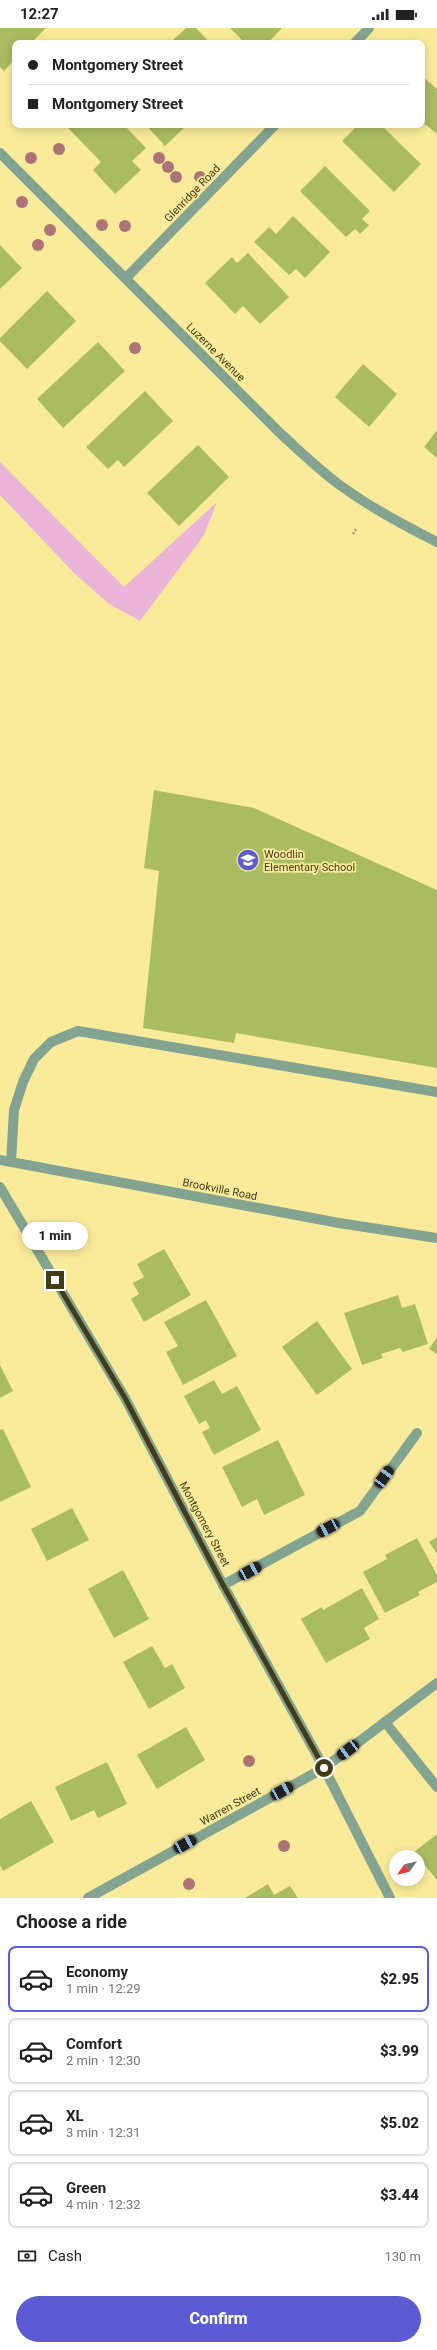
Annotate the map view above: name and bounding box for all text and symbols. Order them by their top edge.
text: 12:27 [20,5,59,23]
text: Montgomery Street [52,56,183,74]
text: Montgomery Street [52,95,183,113]
street label: Glenridge Road [162,162,223,225]
street label: Luzerne Avenue [184,320,248,384]
school or university icon: Woodlin Elementary School [235,847,261,873]
place label: Woodlin Elementary School [264,848,355,874]
street label: Brookville Road [181,1176,258,1203]
callout: 1 min [22,1222,88,1250]
text: 1 min [39,1228,71,1243]
route end [46,1271,64,1289]
car [372,1464,396,1490]
street label: Montgomery Street [177,1480,233,1569]
car [315,1517,341,1539]
car [237,1560,263,1582]
car [335,1738,361,1762]
route start [315,1759,333,1777]
car [269,1780,295,1802]
street label: Warren Street [198,1784,263,1828]
car [172,1833,198,1855]
north arrow [389,1850,425,1886]
map controls [389,1850,425,1886]
text: Choose a ride [16,1911,127,1932]
icon: car [18,1961,54,1997]
text: Economy [66,1963,128,1981]
text: $2.95 [380,1970,419,1988]
text: 1 min · 12:29 [66,1981,141,1996]
icon: car [18,2033,54,2069]
text: Comfort [66,2035,122,2053]
text: $3.99 [380,2042,419,2060]
text: 2 min · 12:30 [66,2053,141,2068]
icon: car [18,2105,54,2141]
text: XL [66,2107,84,2125]
text: $5.02 [380,2114,419,2132]
text: 3 min · 12:31 [66,2125,141,2140]
icon: car [18,2177,54,2213]
text: Green [66,2179,106,2197]
text: $3.44 [380,2186,419,2204]
text: 4 min · 12:32 [66,2197,141,2212]
icon: cash [16,2245,38,2267]
text: Cash [48,2247,82,2265]
text: 130 m [384,2249,421,2264]
button: Confirm [16,2296,421,2342]

